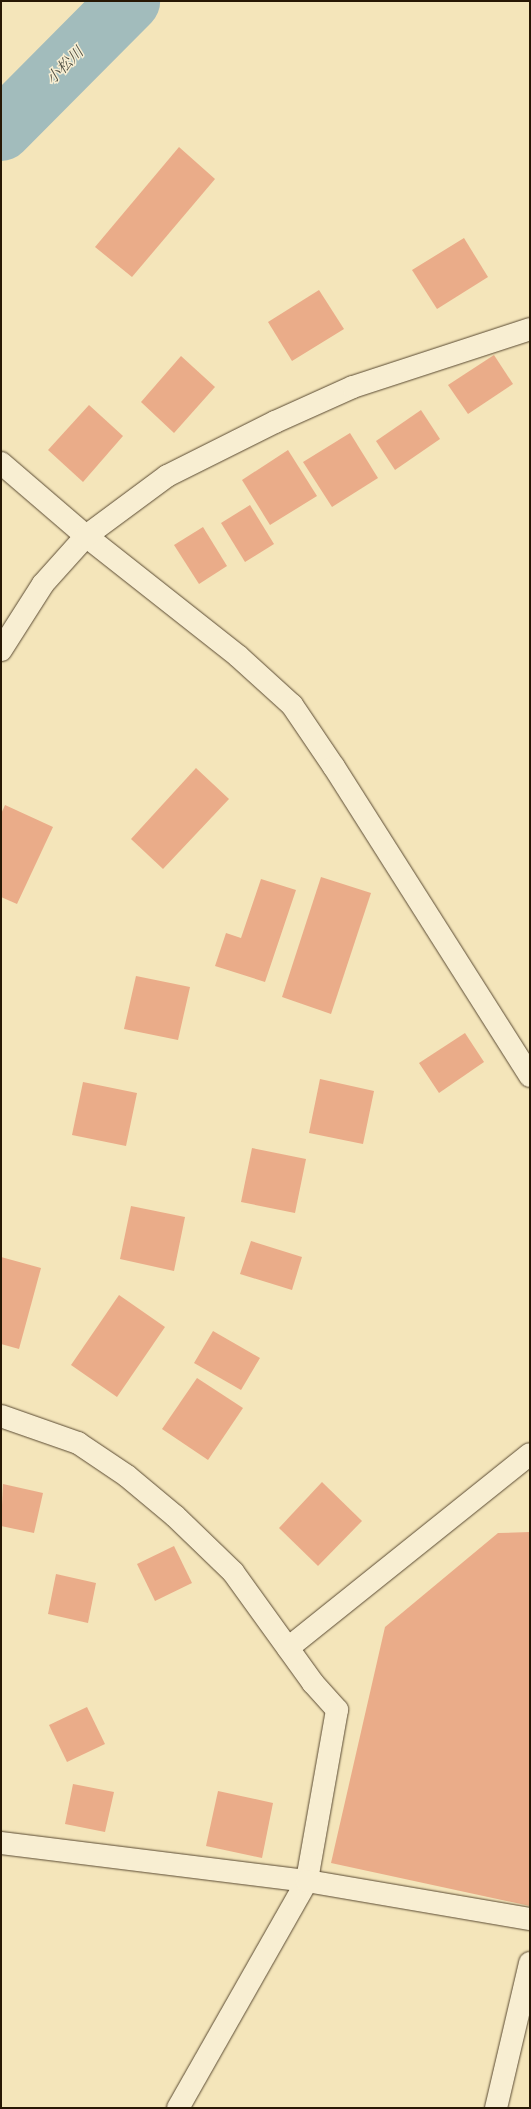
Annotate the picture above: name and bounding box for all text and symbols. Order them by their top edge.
water label: 小松川 [43,44,87,88]

